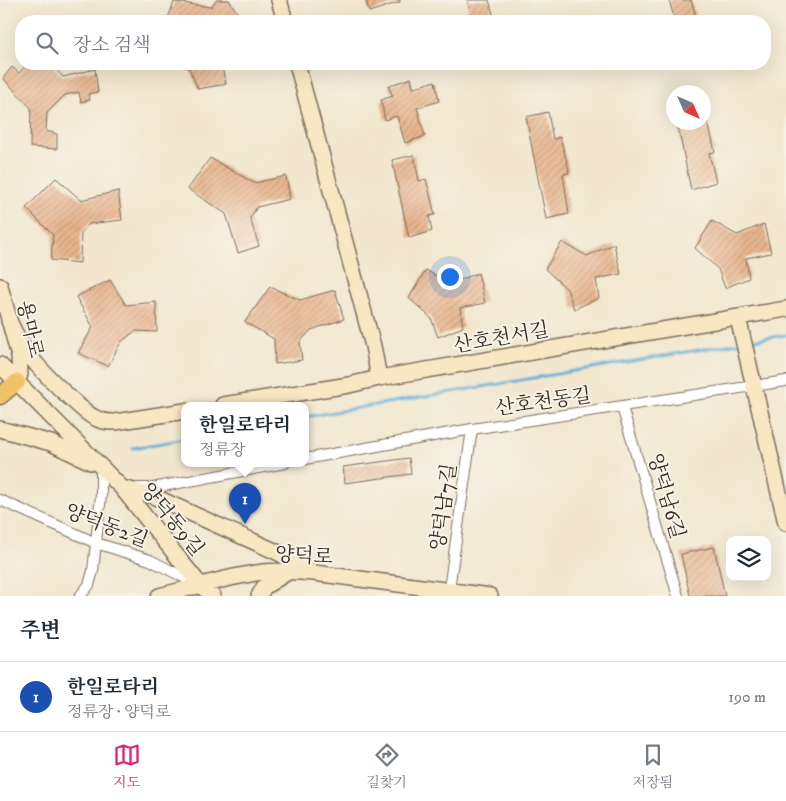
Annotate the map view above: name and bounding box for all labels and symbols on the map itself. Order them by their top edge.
north arrow [666,85,711,130]
your location [437,264,463,290]
street label: 용마로 [11,298,48,360]
street label: 산호천서길 [452,318,551,359]
street label: 산호천동길 [494,383,593,422]
street label: 양덕남6길 [641,451,690,542]
street label: 양덕남7길 [426,462,463,552]
street label: 양덕동9길 [135,478,209,562]
pin: 1 [229,483,261,524]
street label: 양덕동2길 [61,499,152,554]
street label: 양덕로 [274,542,334,570]

